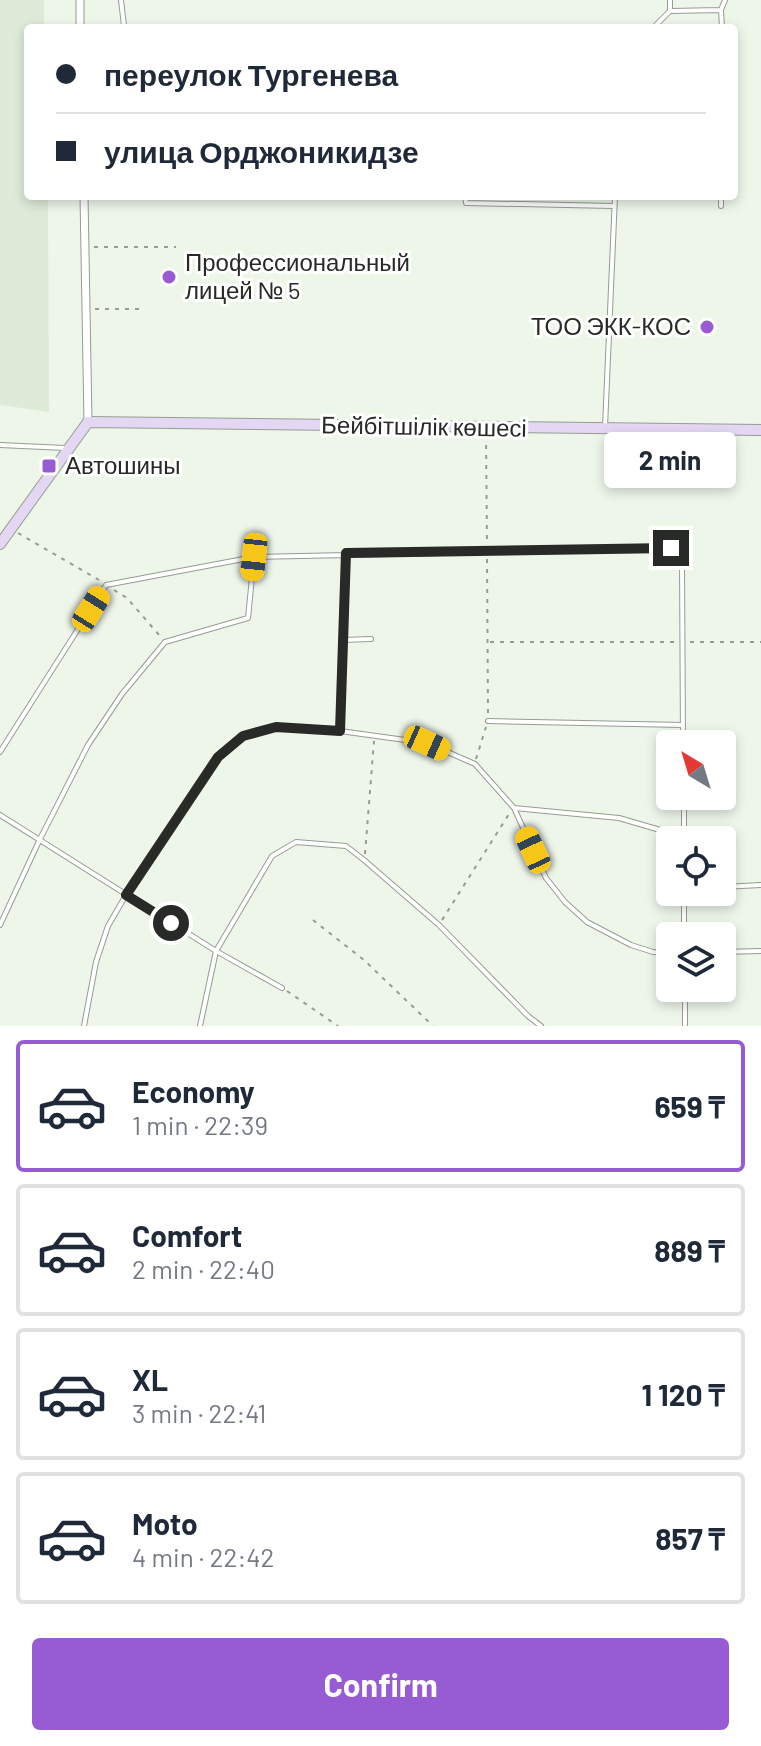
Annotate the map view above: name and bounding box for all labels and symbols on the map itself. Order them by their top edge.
place label: Профессиональный лицей № 5 [185,247,410,304]
marker: Профессиональный лицей № 5 [160,268,178,286]
place label: ТОО ЭКК-КОС [531,311,691,340]
marker: ТОО ЭКК-КОС [698,318,716,336]
street label: Бейбітшілік көшесі [321,409,527,442]
callout: 2 min [605,432,737,488]
place label: Автошины [65,450,180,479]
marker: Автошины [40,457,58,475]
route end [653,530,689,566]
car [240,532,268,582]
car [68,582,114,636]
car [400,722,454,764]
north arrow [656,730,736,810]
car [512,823,554,877]
route start [153,905,189,941]

